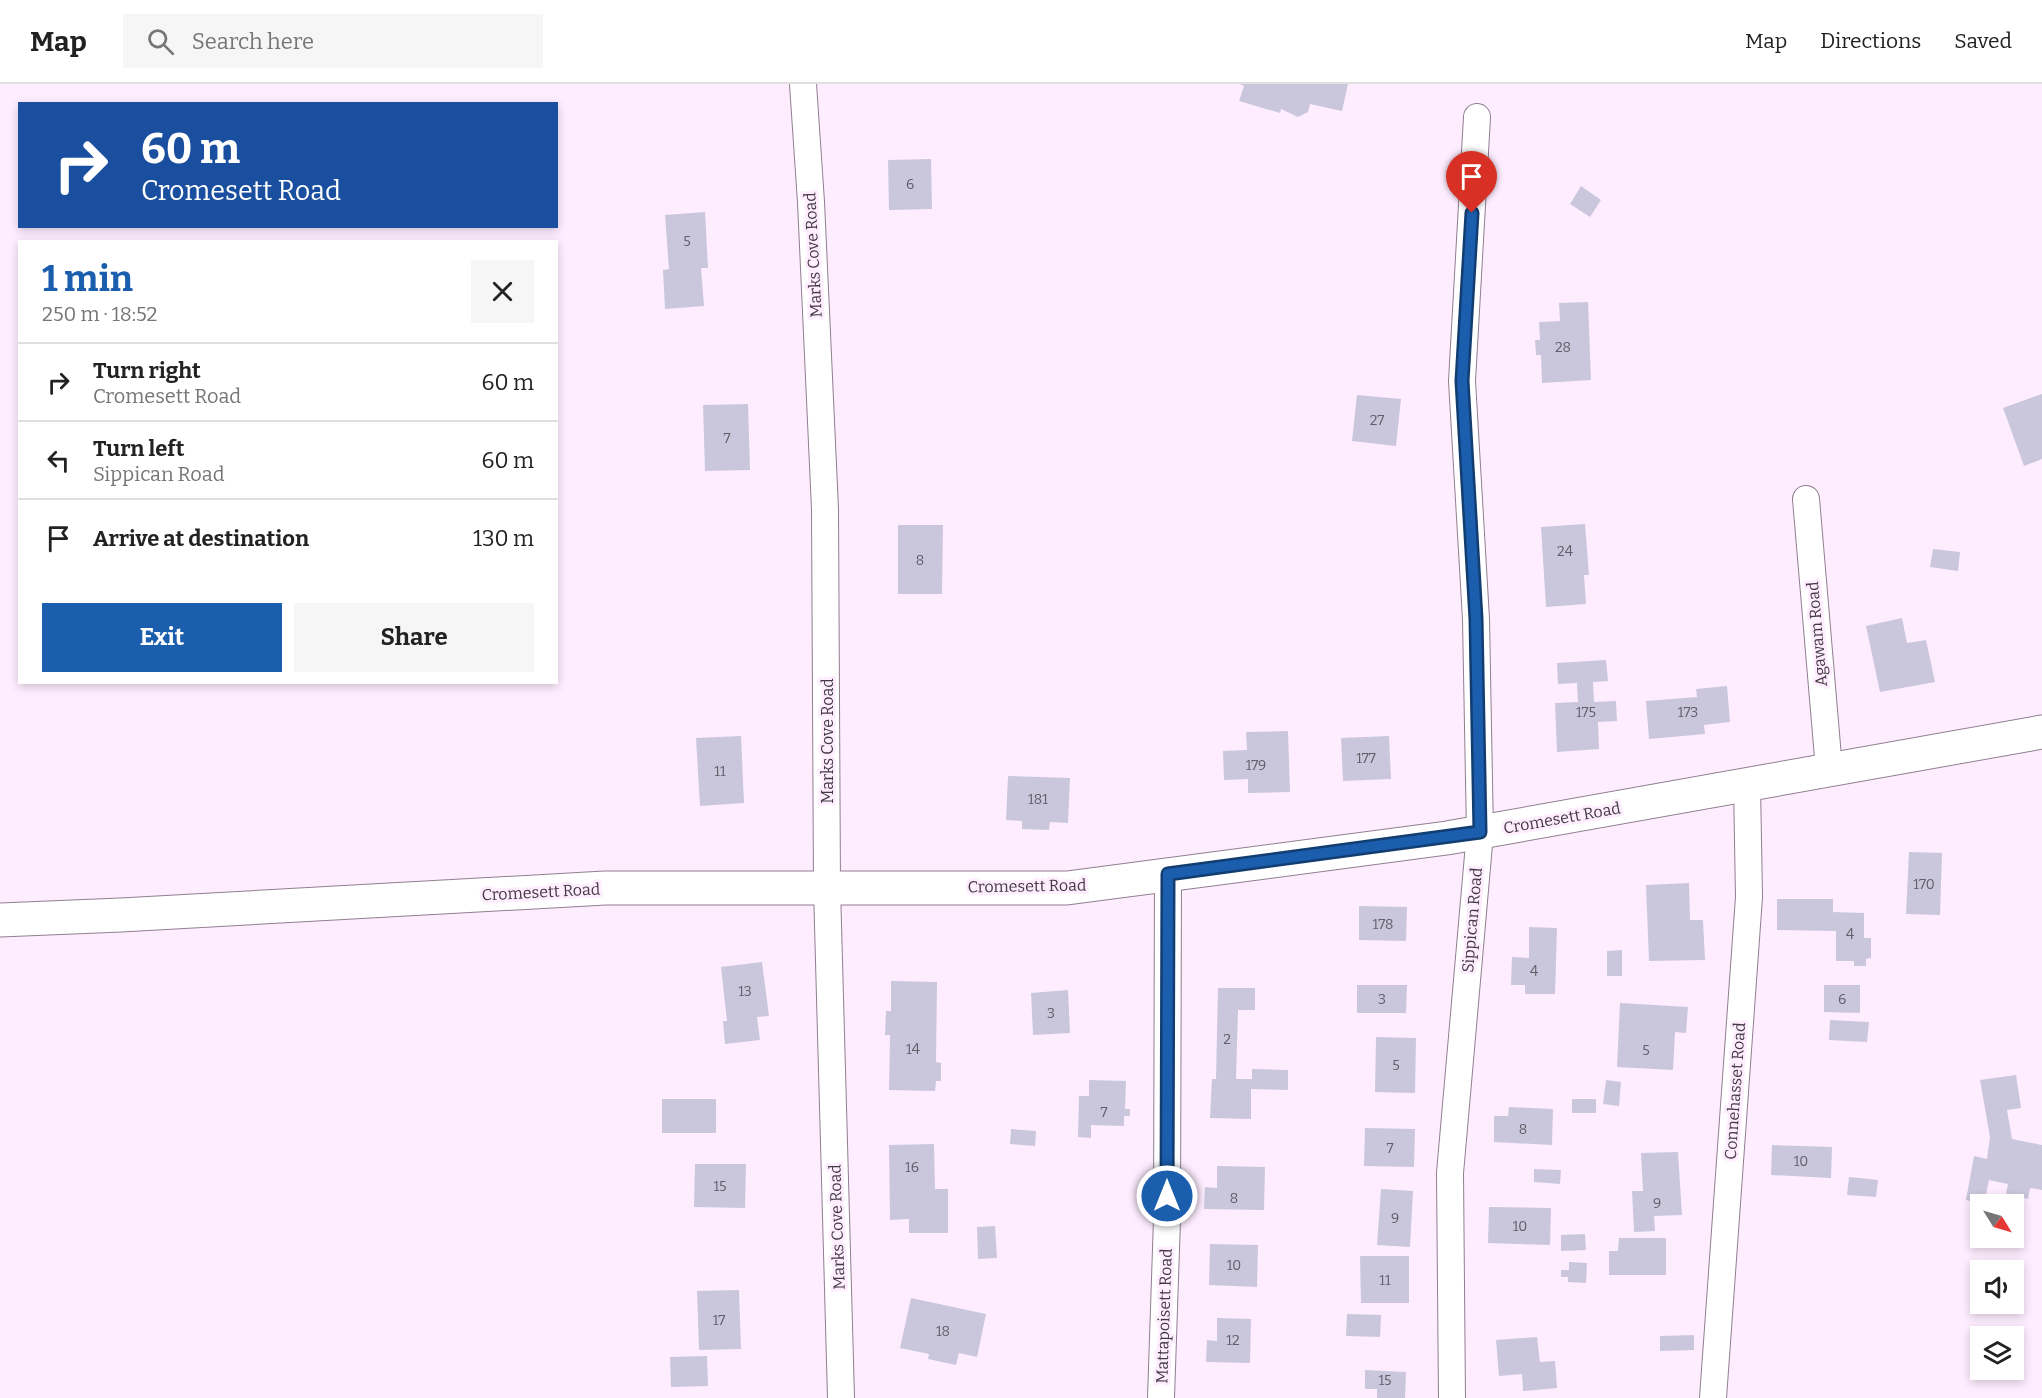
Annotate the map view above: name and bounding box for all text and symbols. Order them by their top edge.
search box [123,14,543,68]
text: Map [30,25,87,58]
icon: search [144,25,177,58]
text: Search here [192,28,314,55]
text: Map [1745,28,1787,54]
text: Directions [1820,28,1921,54]
text: Saved [1954,28,2012,54]
text: 60 m [141,124,240,174]
icon: right [42,126,120,204]
pin [1446,151,1497,213]
icon: arrive [1455,160,1488,193]
text: Cromesett Road [141,175,341,207]
house number: 6 [906,176,914,193]
street label: Marks Cove Road [800,191,826,318]
house number: 5 [683,233,691,250]
text: 1 min [42,257,133,301]
button: close [471,260,534,323]
text: 250 m · 18:52 [42,302,157,326]
house number: 28 [1555,339,1571,356]
text: Turn right [93,357,201,384]
icon: right [42,366,75,399]
text: 60 m [482,369,534,396]
text: Cromesett Road [93,384,241,408]
house number: 27 [1370,412,1384,429]
house number: 7 [723,430,731,447]
text: Turn left [93,435,185,462]
icon: left [42,444,75,477]
text: 60 m [482,447,534,474]
text: Sippican Road [93,462,225,486]
icon: arrive [42,522,75,555]
text: Arrive at destination [93,525,309,552]
text: 130 m [473,525,534,552]
house number: 24 [1557,543,1573,560]
house number: 8 [916,552,924,569]
street label: Agawam Road [1803,580,1831,687]
button: Exit [42,603,282,672]
button: Share [294,603,534,672]
street label: Marks Cove Road [818,678,837,804]
house number: 175 [1576,704,1596,721]
house number: 173 [1678,704,1698,721]
house number: 177 [1356,750,1376,767]
house number: 179 [1246,757,1266,774]
house number: 11 [714,763,726,780]
house number: 181 [1028,791,1048,808]
street label: Cromesett Road [1502,798,1623,838]
street label: Sippican Road [1458,866,1486,973]
street label: Cromesett Road [968,875,1087,897]
house number: 170 [1913,876,1935,893]
street label: Cromesett Road [481,879,601,905]
house number: 178 [1373,916,1393,933]
house number: 4 [1846,926,1854,943]
house number: 4 [1530,963,1538,980]
house number: 13 [738,983,752,1000]
house number: 3 [1378,991,1386,1008]
house number: 6 [1838,991,1846,1008]
house number: 3 [1047,1005,1055,1022]
street label: Connehasset Road [1721,1021,1749,1160]
house number: 2 [1223,1031,1231,1048]
house number: 14 [906,1041,920,1058]
house number: 5 [1642,1042,1650,1059]
house number: 5 [1392,1057,1400,1074]
house number: 7 [1100,1104,1108,1121]
house number: 8 [1519,1121,1527,1138]
house number: 7 [1386,1140,1394,1157]
house number: 10 [1794,1153,1808,1170]
house number: 16 [905,1159,919,1176]
street label: Marks Cove Road [825,1163,849,1290]
position arrow [1135,1164,1199,1228]
house number: 15 [713,1178,727,1195]
house number: 8 [1230,1190,1238,1207]
north arrow [1970,1194,2024,1248]
map controls [1970,1194,2024,1380]
house number: 9 [1653,1195,1661,1212]
house number: 9 [1391,1210,1399,1227]
house number: 10 [1513,1218,1527,1235]
street label: Mattapoisett Road [1152,1248,1176,1384]
house number: 10 [1227,1257,1241,1274]
button: sound [1970,1260,2024,1314]
house number: 11 [1379,1272,1391,1289]
house number: 17 [713,1312,725,1329]
house number: 18 [936,1323,950,1340]
button: layers [1970,1326,2024,1380]
house number: 12 [1226,1332,1240,1349]
house number: 15 [1378,1372,1392,1389]

